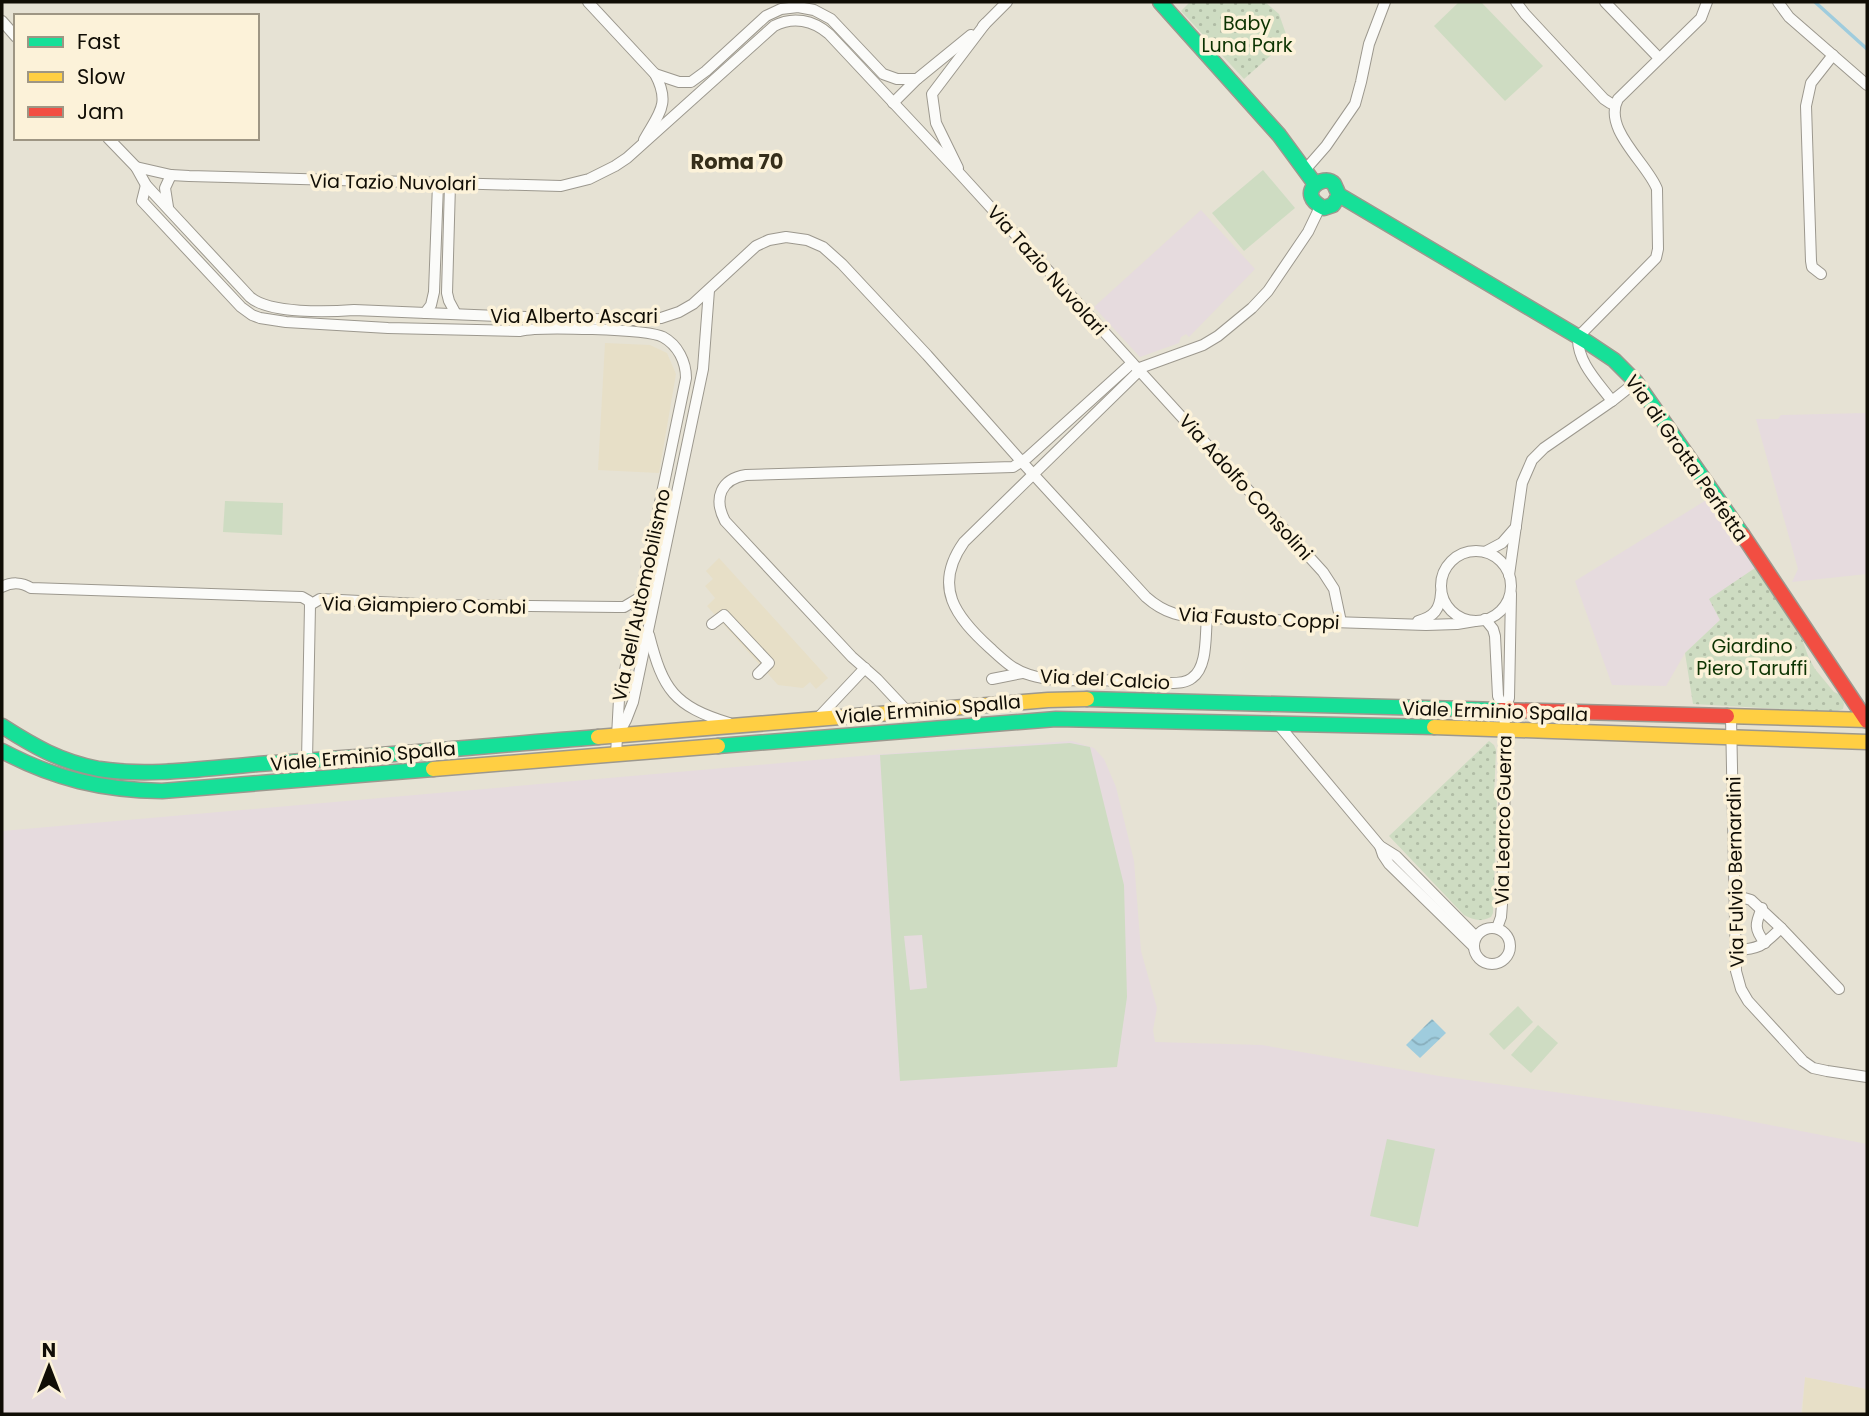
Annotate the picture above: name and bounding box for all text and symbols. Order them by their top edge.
park label: Baby Luna Park [1201,10,1293,59]
legend [14,14,259,140]
text: Fast [77,27,120,56]
text: Slow [77,62,125,91]
text: Jam [77,97,124,126]
district label: Roma 70 [691,147,783,176]
street label: Via Tazio Nuvolari [309,168,477,197]
street label: Via Tazio Nuvolari [981,199,1112,341]
street label: Via Alberto Ascari [490,303,658,330]
street label: Via di Grotta Perfetta [1619,369,1755,547]
street label: Via Adolfo Consolini [1172,408,1319,566]
street label: Via dell'Automobilismo [606,486,677,704]
street label: Via Giampiero Combi [321,590,527,621]
street label: Via Fausto Coppi [1178,601,1340,636]
park label: Giardino Piero Taruffi [1696,633,1808,682]
street label: Via del Calcio [1039,663,1171,696]
street label: Viale Erminio Spalla [834,688,1022,731]
street label: Viale Erminio Spalla [1402,695,1588,728]
street label: Viale Erminio Spalla [269,735,457,778]
street label: Via Learco Guerra [1489,735,1518,905]
street label: Via Fulvio Bernardini [1720,776,1751,968]
north arrow [14,1332,84,1402]
text: N [42,1337,56,1364]

